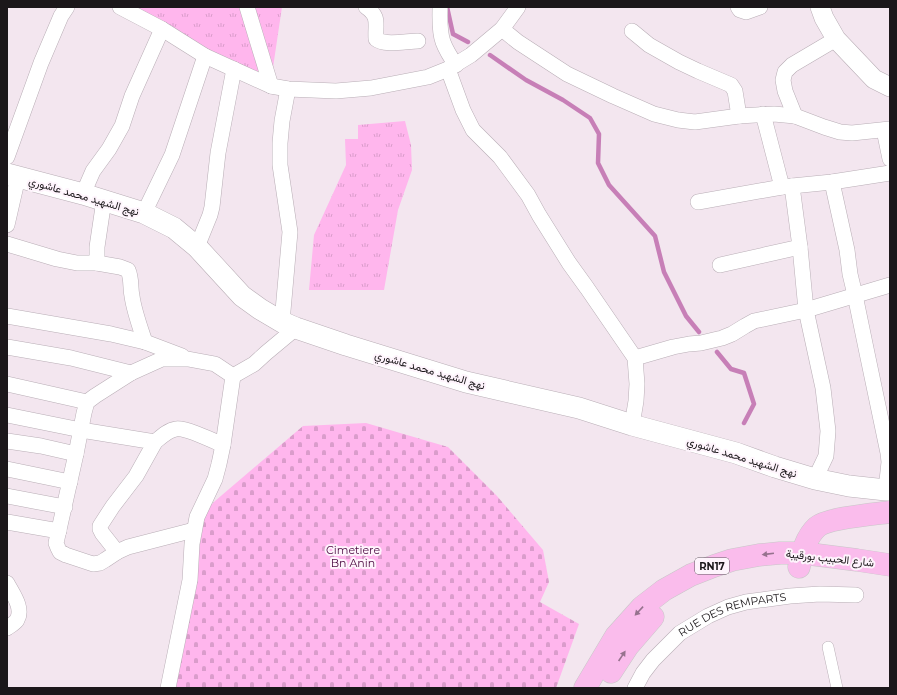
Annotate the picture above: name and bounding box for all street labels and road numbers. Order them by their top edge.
street label: نهج الشهيد محمد عاشوري [26,174,141,221]
street label: نهج الشهيد محمد عاشوري [372,348,487,395]
street label: نهج الشهيد محمد عاشوري [684,434,799,483]
street label: شارع الحبيب بورقيبة [785,546,875,571]
road number: RN17 [695,558,729,574]
street label: RUE DES REMPARTS [675,590,787,640]

